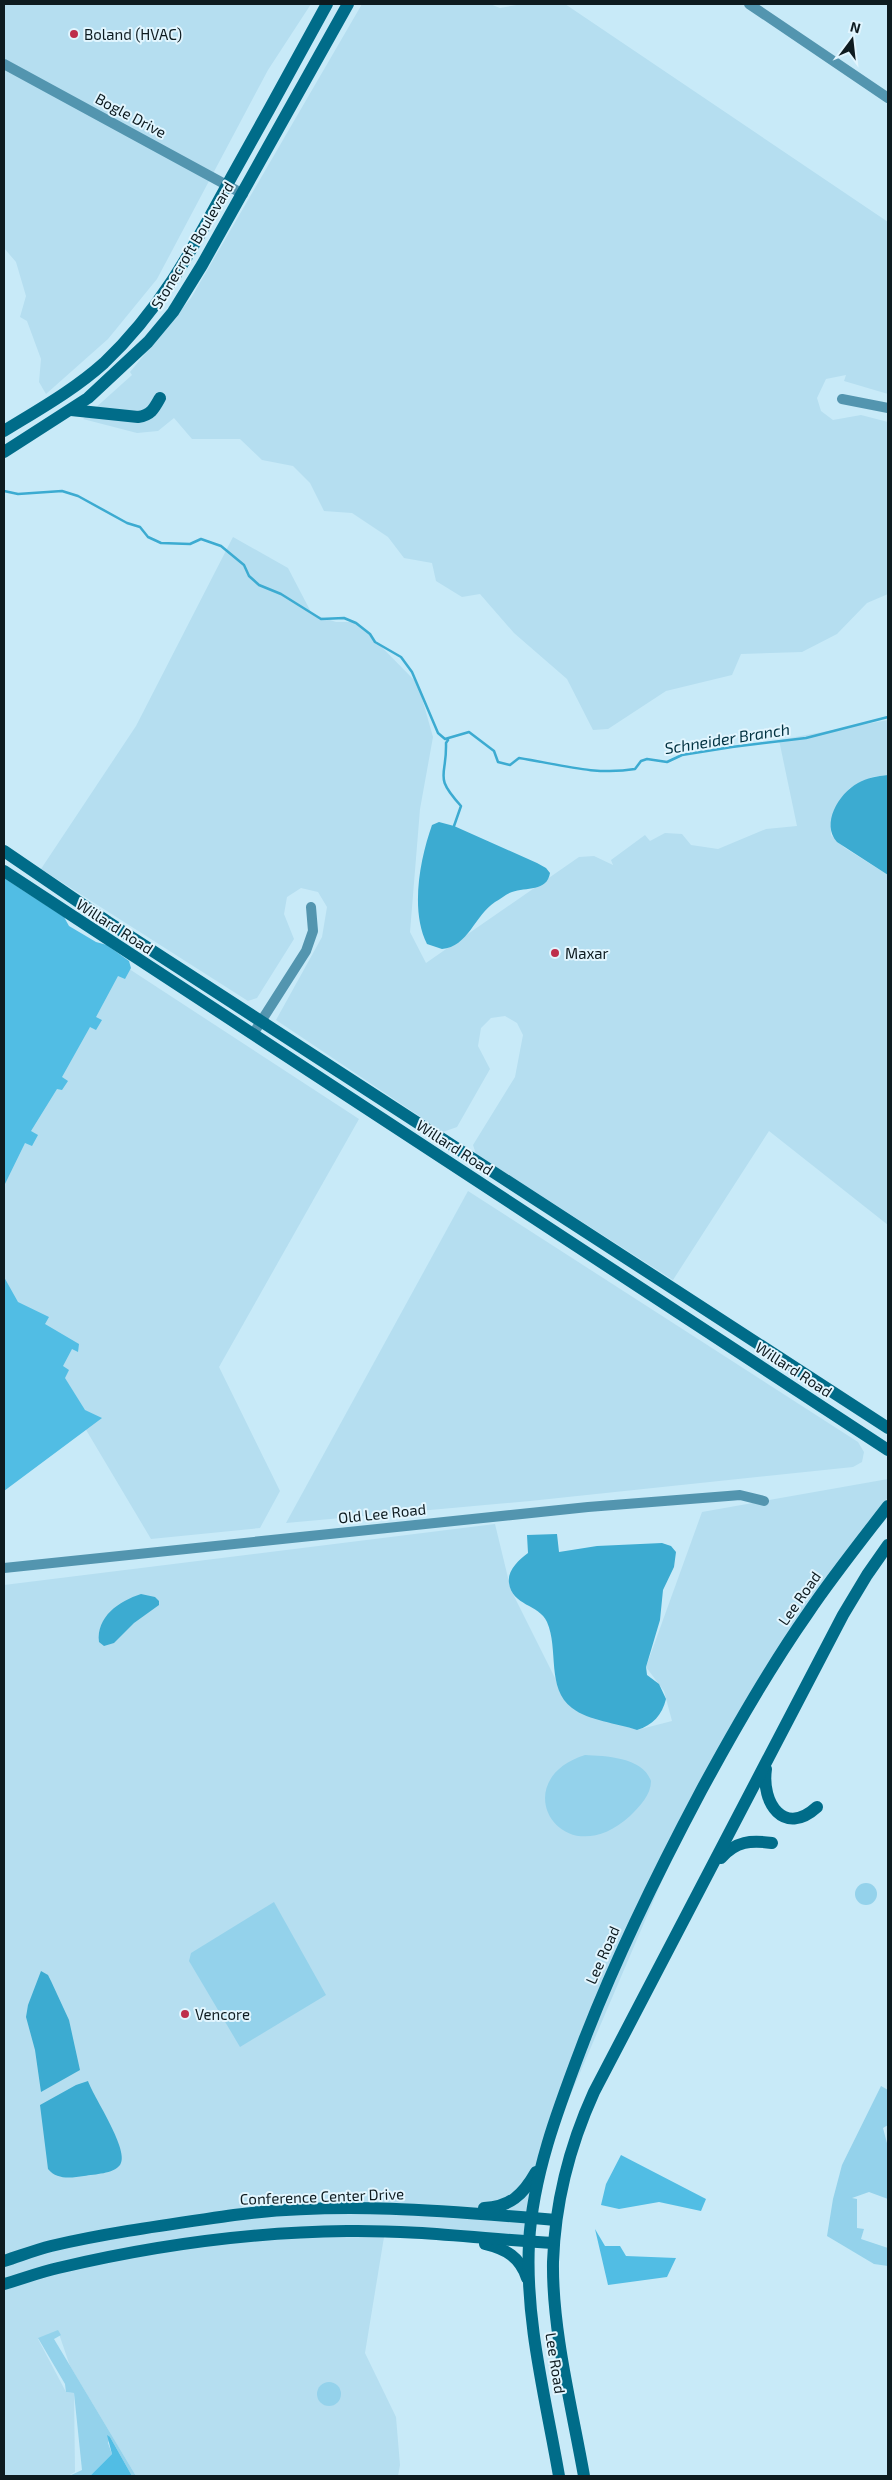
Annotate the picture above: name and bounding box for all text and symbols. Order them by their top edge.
north arrow [827,15,877,65]
text: N [848,17,863,36]
place label: Boland (HVAC) [84,25,182,43]
marker: Boland (HVAC) [68,28,80,40]
street label: Bogle Drive [92,89,170,141]
street label: Stonecroft Boulevard [147,178,237,312]
water label: Schneider Branch [663,719,791,757]
street label: Willard Road [73,895,157,957]
place label: Maxar [565,944,609,962]
marker: Maxar [549,947,561,959]
street label: Willard Road [413,1116,497,1178]
street label: Willard Road [752,1338,836,1400]
street label: Old Lee Road [337,1499,427,1527]
street label: Lee Road [774,1568,824,1628]
street label: Lee Road [581,1923,623,1987]
place label: Vencore [195,2005,250,2023]
marker: Vencore [179,2008,191,2020]
street label: Conference Center Drive [240,2184,404,2208]
street label: Lee Road [542,2331,570,2395]

